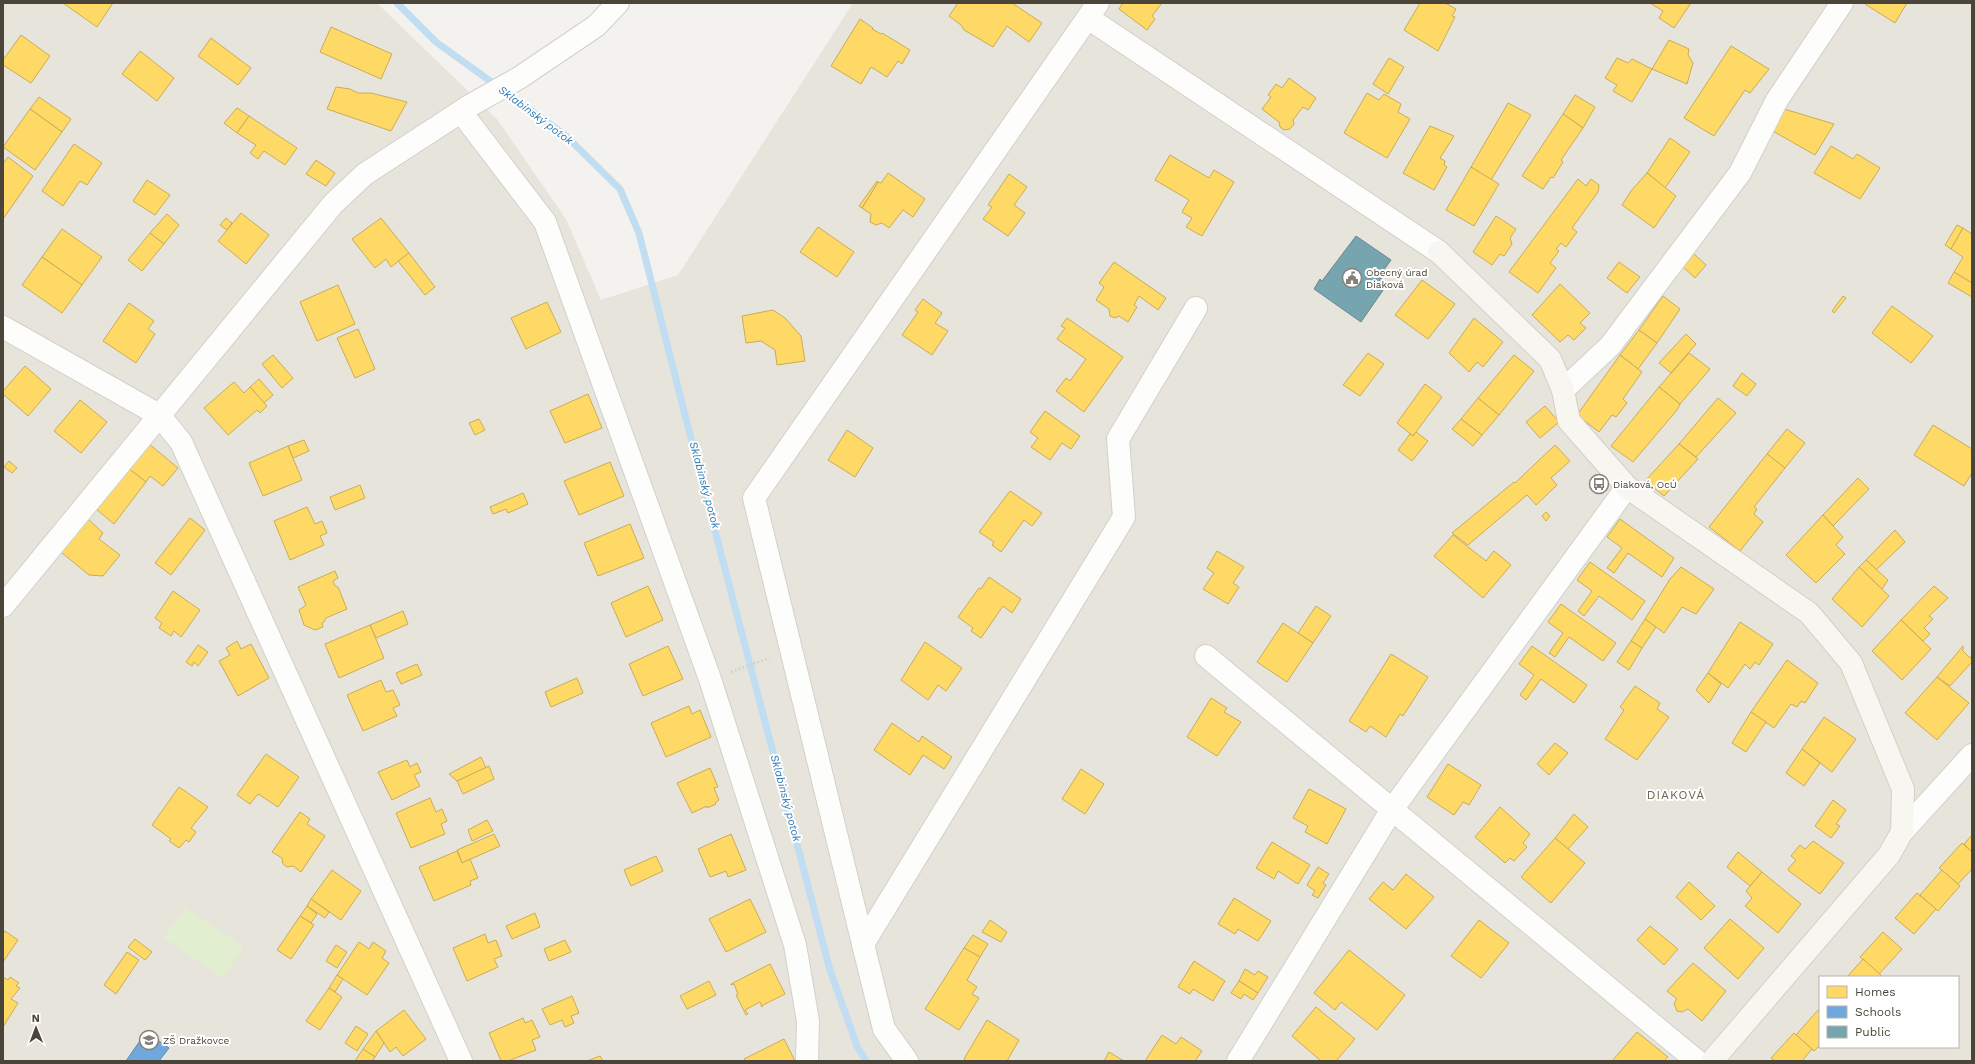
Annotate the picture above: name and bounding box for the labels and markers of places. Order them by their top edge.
public building icon: Obecný úrad Diaková [1341,267,1363,289]
place label: Obecný úrad Diaková [1366,267,1427,290]
bus stop icon: Diaková, OcÚ [1588,473,1610,495]
place label: Diaková, OcÚ [1613,479,1677,490]
school or university icon: ZŠ Dražkovce [138,1029,160,1051]
place label: ZŠ Dražkovce [163,1035,230,1046]

